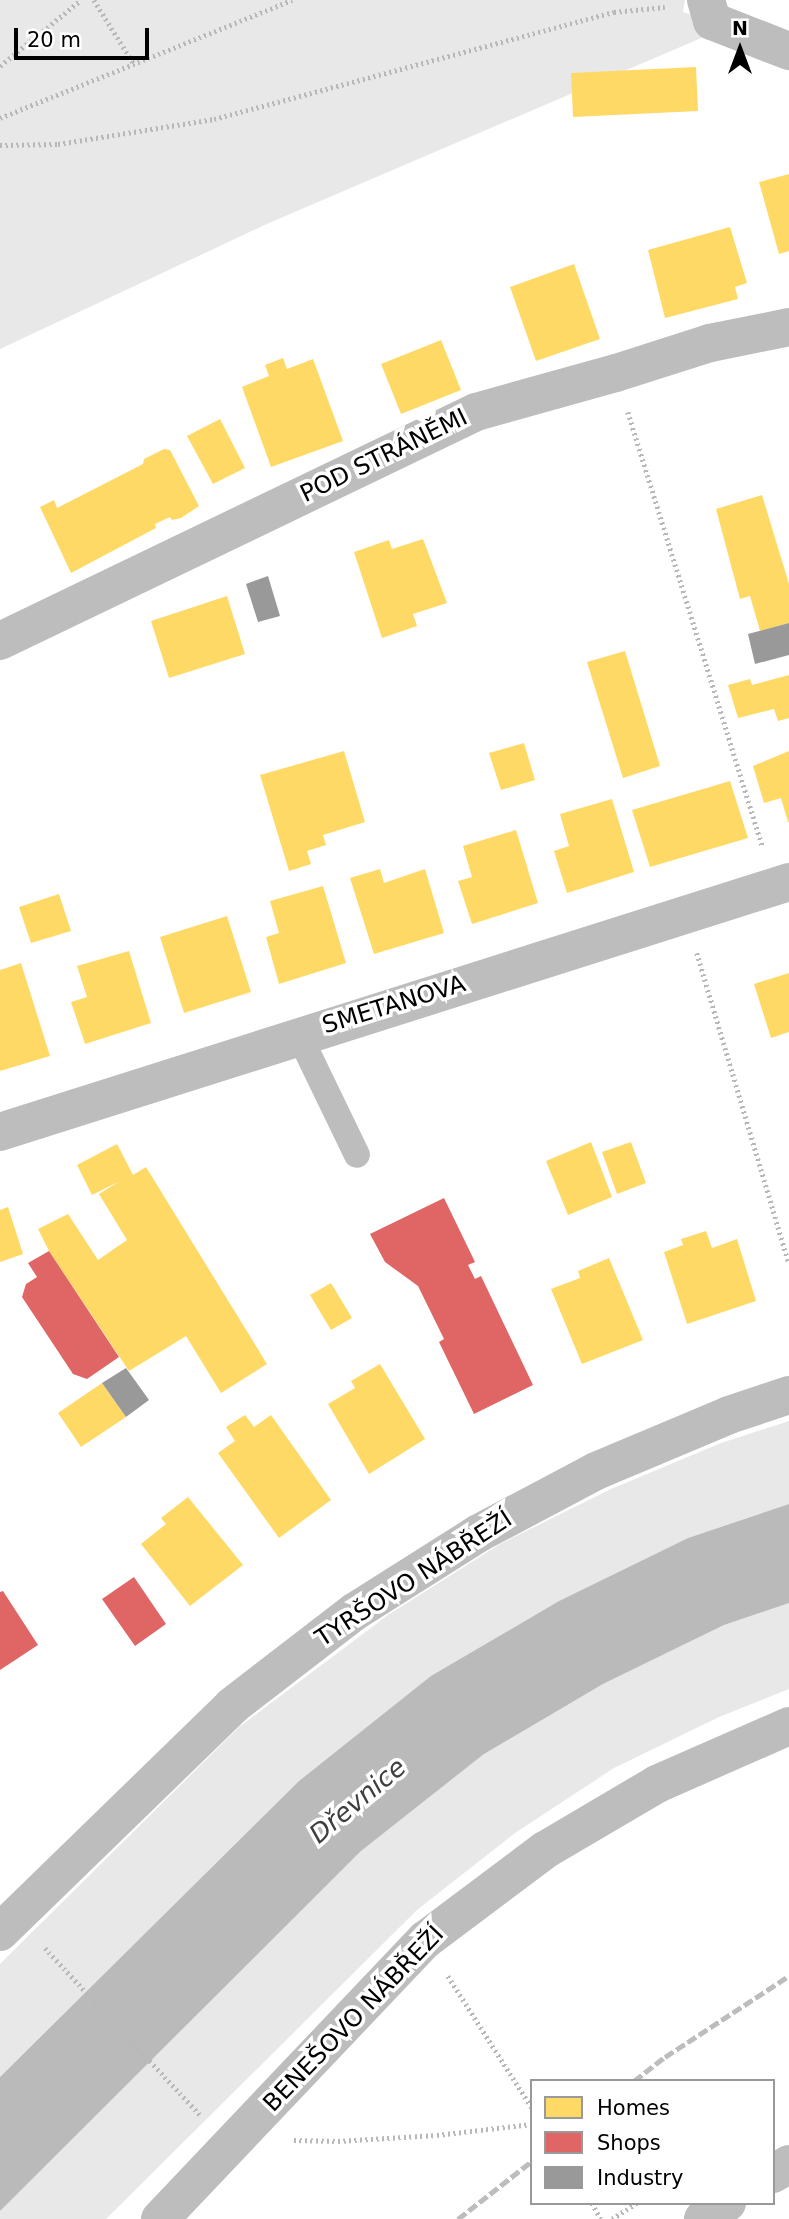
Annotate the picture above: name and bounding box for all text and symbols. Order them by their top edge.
scale bar [18,14,152,58]
north arrow [705,14,775,84]
text: N [732,17,748,39]
text: 20 m [27,28,81,52]
street label: POD STRÁNĚMI [296,403,472,509]
street label: SMETANOVA [319,970,469,1040]
street label: TYRŠOVO NÁBŘEŽÍ [310,1505,518,1653]
water label: Dřevnice [304,1752,412,1850]
street label: BENEŠOVO NÁBŘEŽÍ [258,1920,450,2118]
legend [530,2079,775,2205]
text: Homes [597,2096,670,2120]
text: Shops [597,2131,661,2155]
text: Industry [597,2166,683,2190]

